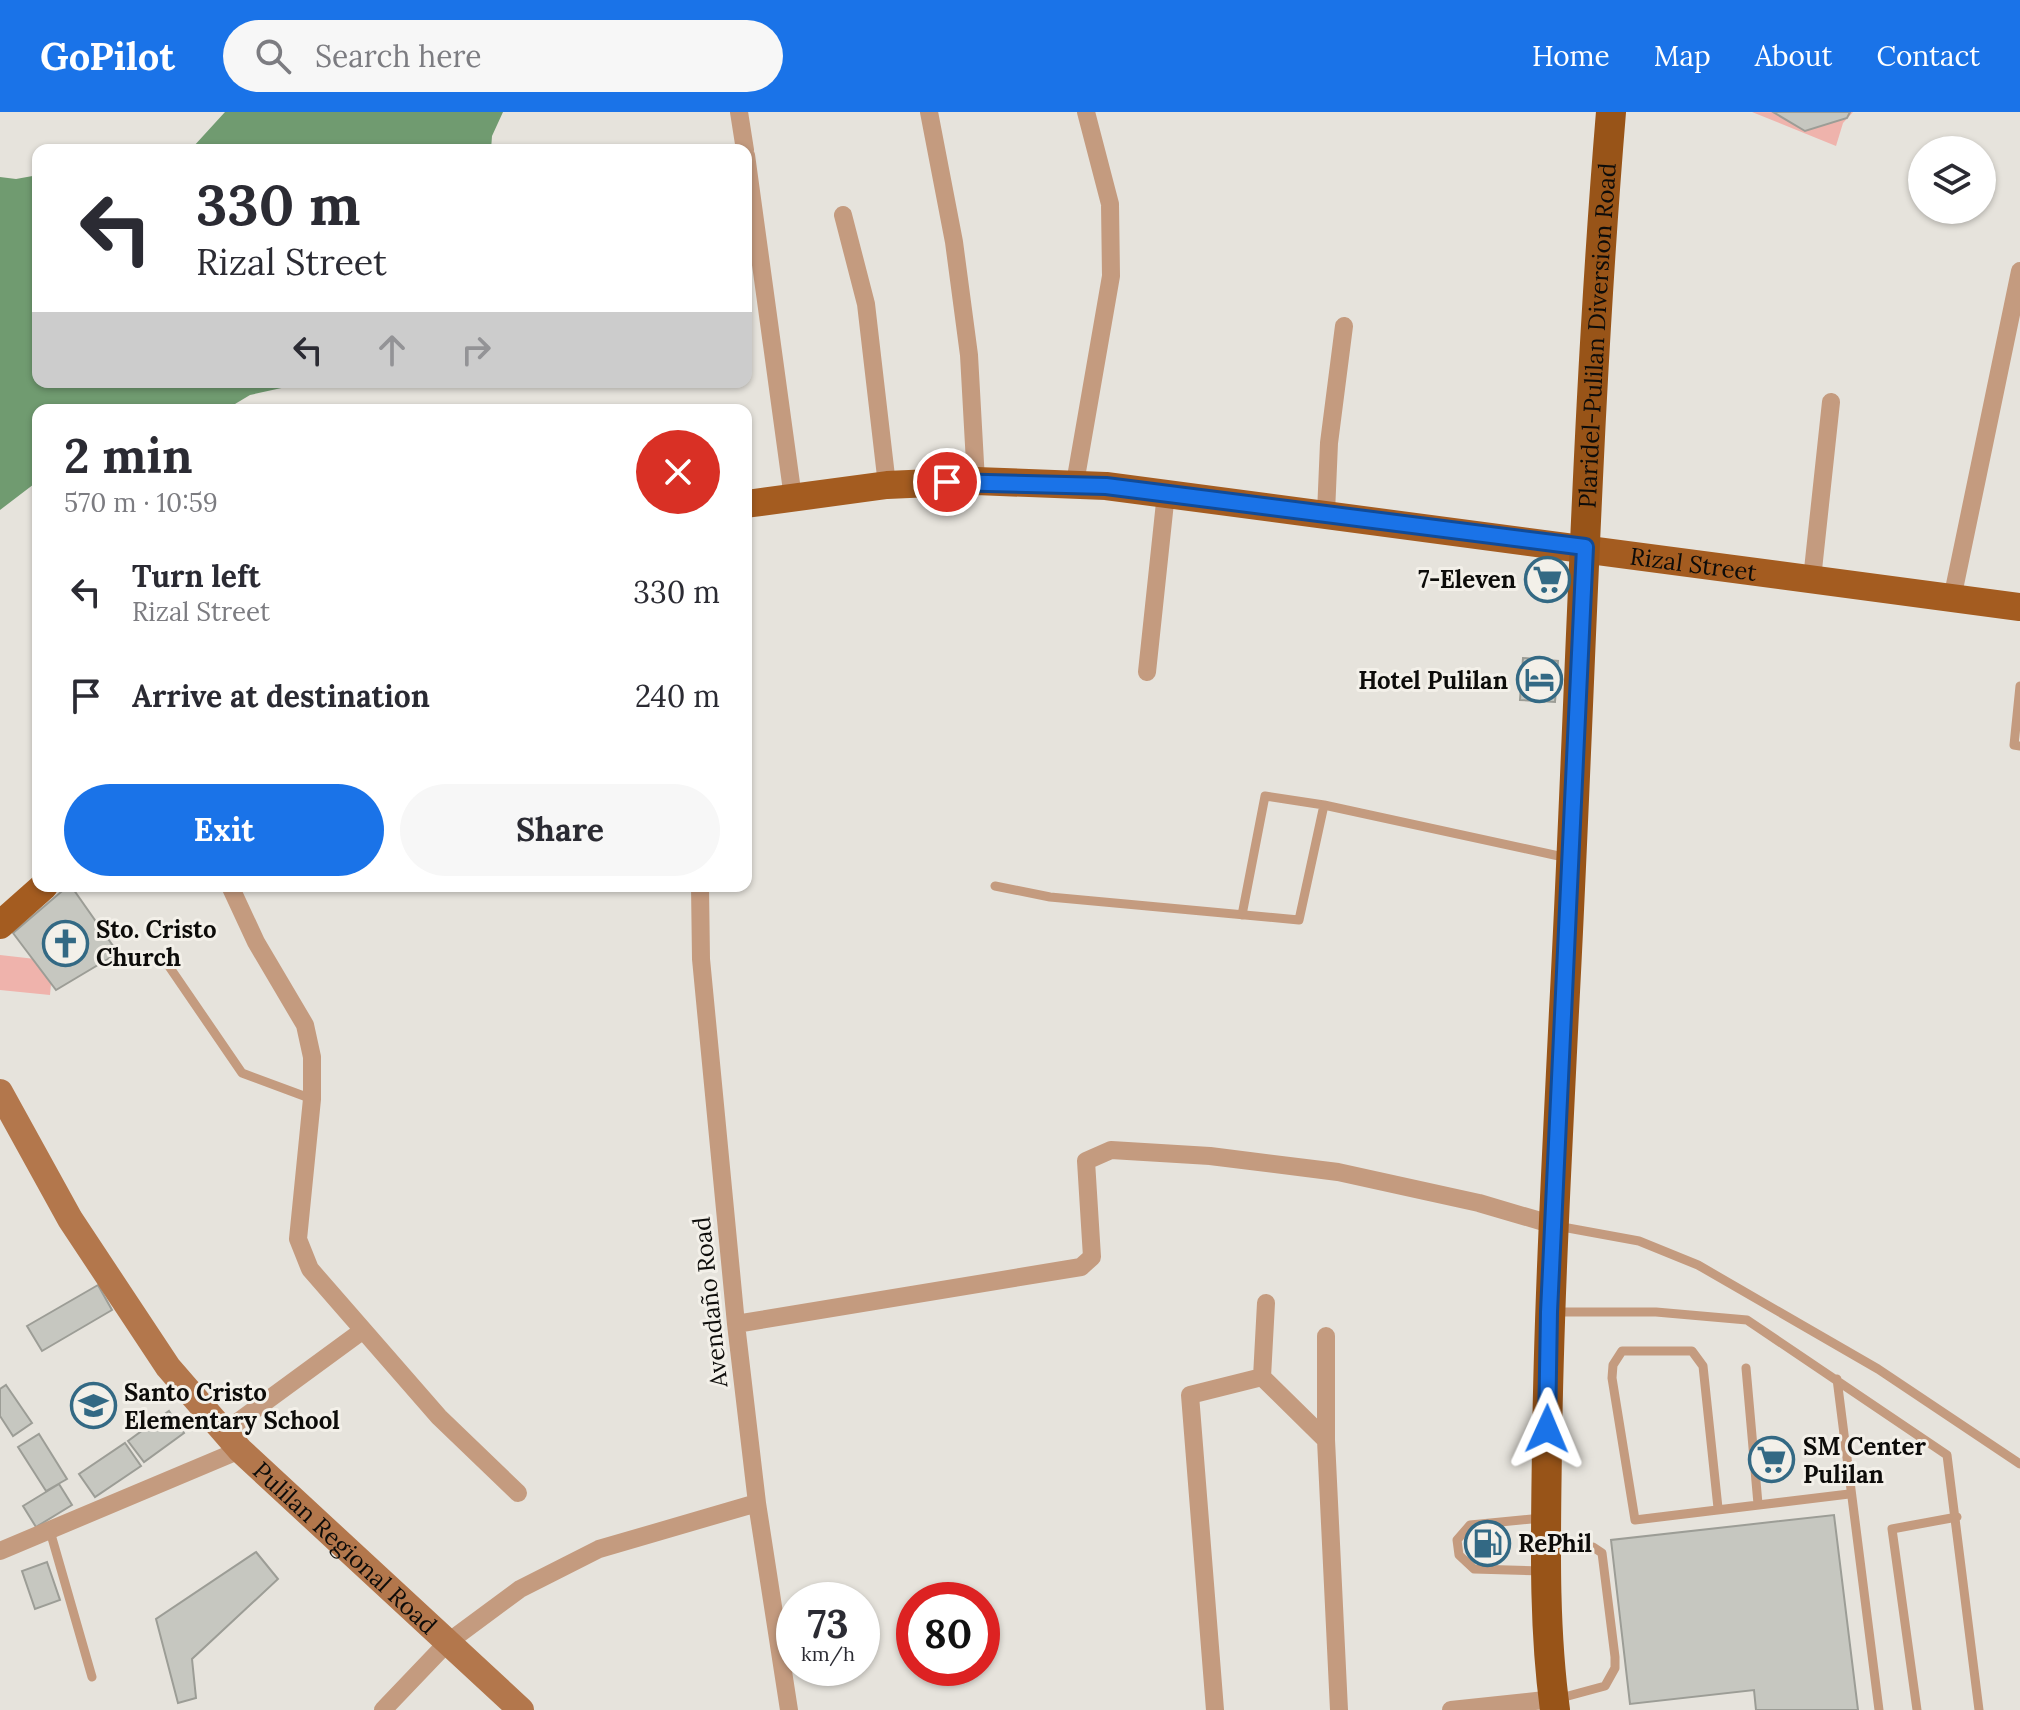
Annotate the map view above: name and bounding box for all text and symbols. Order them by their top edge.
search box [223,20,783,92]
text: GoPilot [40,32,175,80]
icon: search [251,34,295,78]
text: Search here [315,37,482,75]
text: Home [1532,38,1610,74]
text: Map [1654,38,1711,74]
text: About [1755,38,1832,74]
text: Contact [1876,38,1980,74]
map controls [1908,136,1996,224]
button: layers [1908,136,1996,224]
street label: Plaridel-Pulilan Diversion Road [1571,162,1622,509]
text: 330 m [196,169,361,240]
icon: left [64,176,168,280]
text: Rizal Street [196,239,387,285]
icon: left [286,328,330,372]
icon: ahead [370,328,414,372]
icon: right [454,328,498,372]
text: 2 min [64,425,193,486]
button: close [636,430,720,514]
pin [913,448,981,516]
icon: arrive [925,460,969,504]
text: 570 m · 10:59 [64,486,218,519]
street label: Rizal Street [1628,540,1759,588]
supermarket icon: 7-Eleven [1523,555,1571,603]
text: Turn left [132,557,260,595]
place label: 7-Eleven [1418,564,1516,595]
icon: left [64,570,108,614]
text: 330 m [633,573,720,611]
text: Rizal Street [132,595,270,628]
hotel icon: Hotel Pulilan [1515,656,1563,704]
place label: Hotel Pulilan [1358,665,1508,696]
icon: arrive [64,674,108,718]
text: Arrive at destination [132,677,430,715]
text: 240 m [635,677,720,715]
button: Exit [64,784,384,876]
button: Share [400,784,720,876]
place label: Sto. Cristo Church [96,914,217,973]
church icon: Sto. Cristo Church [41,919,89,967]
street label: Avendaño Road [686,1215,734,1390]
place label: Santo Cristo Elementary School [124,1377,340,1436]
school or university icon: Santo Cristo Elementary School [69,1382,117,1430]
position arrow [1505,1387,1589,1471]
place label: SM Center Pulilan [1803,1431,1926,1490]
supermarket icon: SM Center Pulilan [1748,1436,1796,1484]
street label: Pulilan Regional Road [247,1455,444,1640]
fuel station icon: RePhil [1463,1519,1511,1567]
place label: RePhil [1518,1528,1592,1559]
speed limit sign: 80 [896,1582,1000,1686]
text: 73 [807,1598,849,1649]
text: km/h [801,1641,855,1666]

